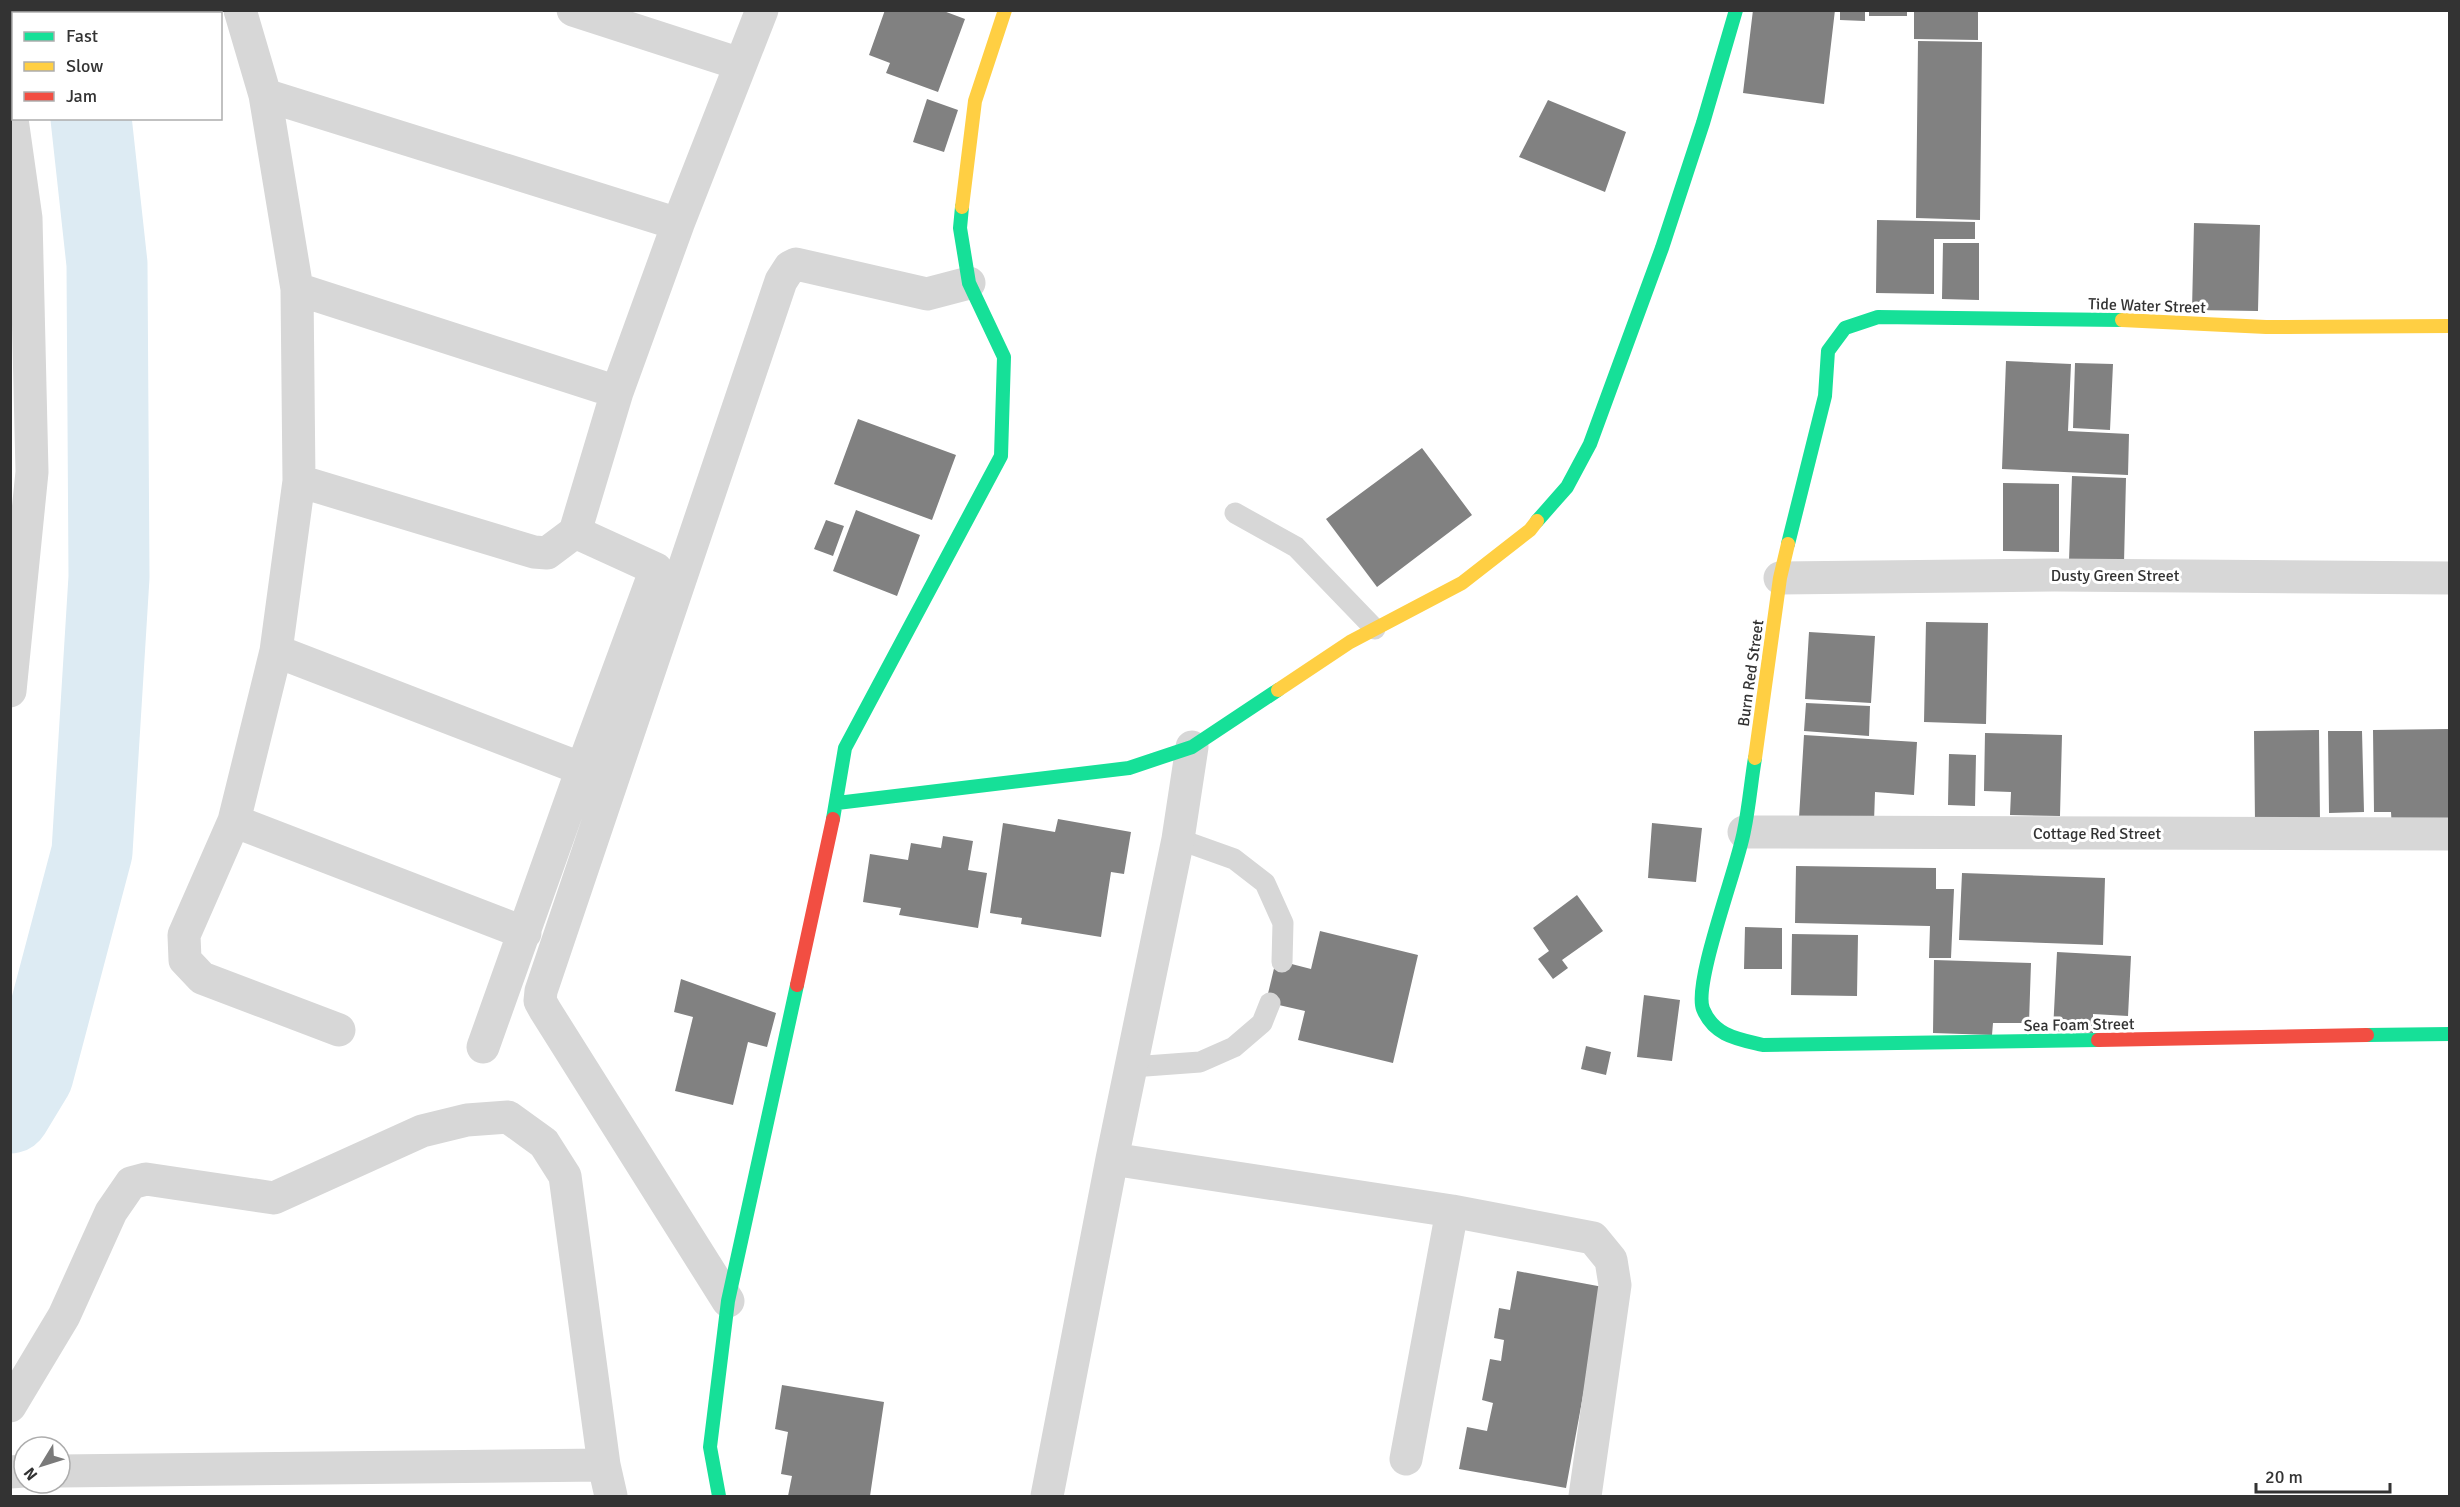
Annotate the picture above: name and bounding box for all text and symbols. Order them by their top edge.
legend [12,12,222,120]
text: Fast [66,25,98,47]
text: Slow [66,55,103,77]
text: Jam [66,85,97,107]
street label: Tide Water Street [2088,294,2207,318]
street label: Dusty Green Street [2051,566,2180,586]
street label: Burn Red Street [1734,618,1768,728]
street label: Cottage Red Street [2033,824,2161,844]
street label: Sea Foam Street [2023,1014,2135,1036]
north arrow [12,1435,72,1495]
scale bar [2256,1456,2390,1494]
text: N [20,1463,42,1484]
text: 20 m [2265,1466,2303,1488]

